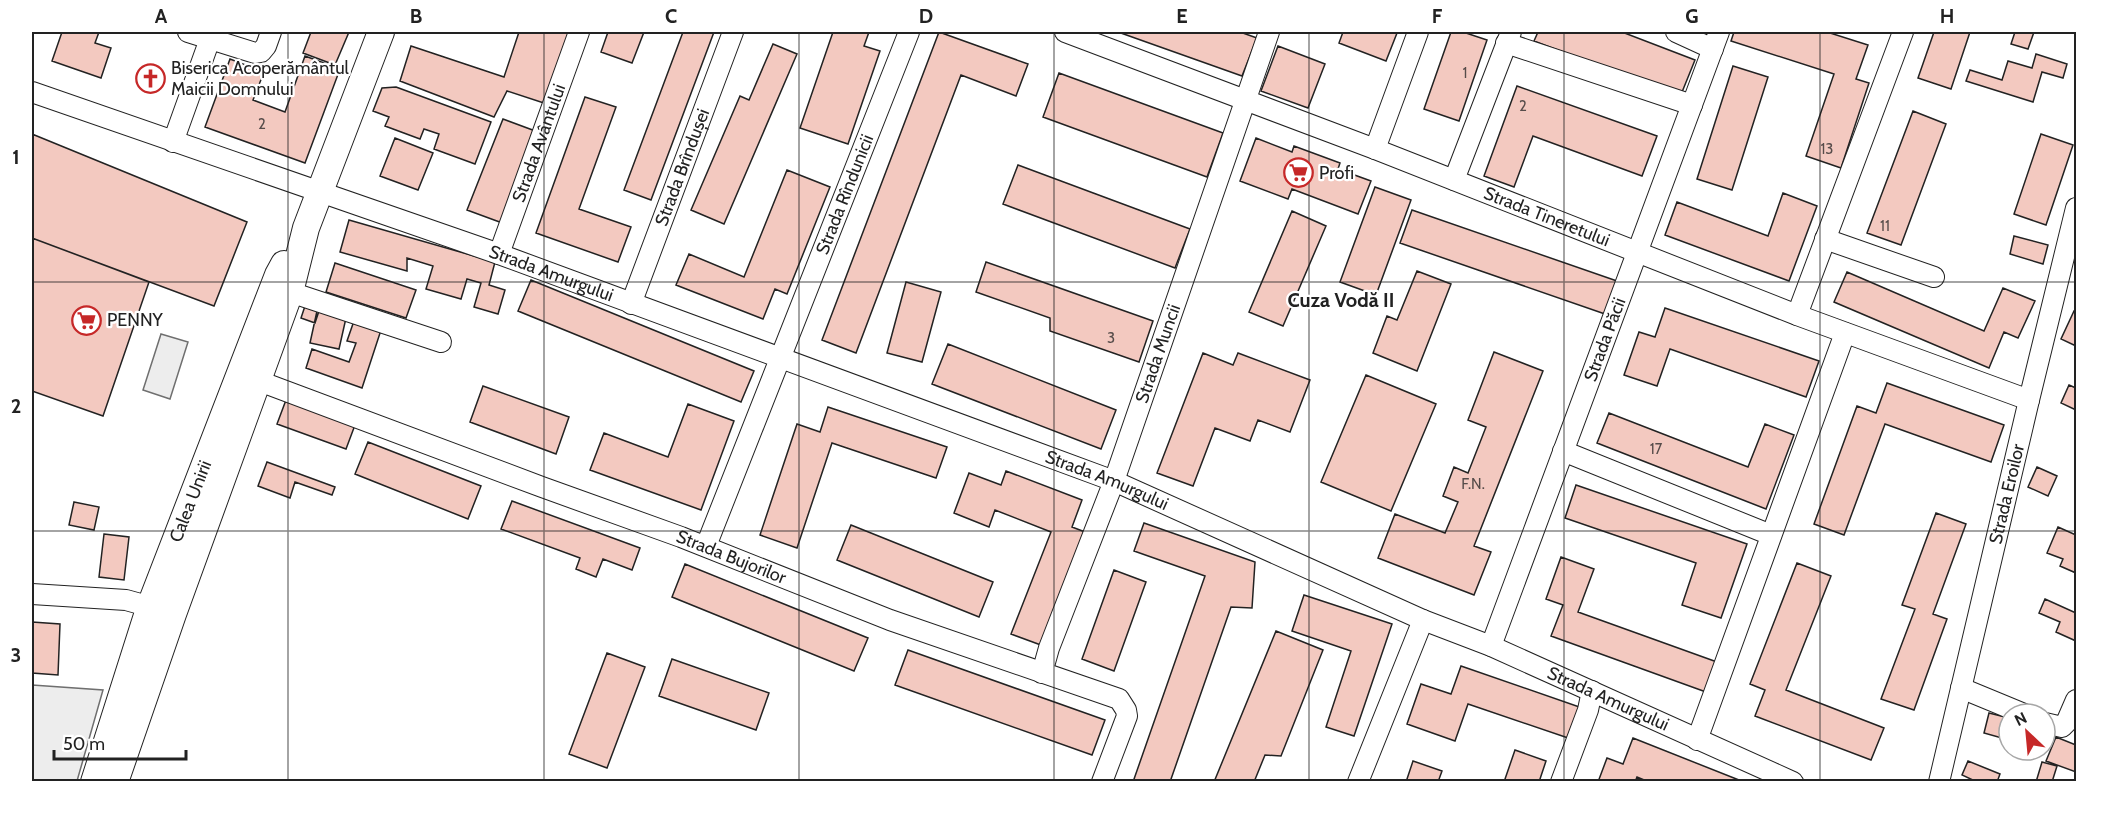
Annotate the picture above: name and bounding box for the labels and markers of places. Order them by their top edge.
place label: Biserica Acoperământul Maicii Domnului [171,57,350,100]
church icon: Biserica Acoperământul Maicii Domnului [134,62,166,94]
supermarket icon: Profi [1282,157,1314,189]
place label: Profi [1319,162,1354,184]
supermarket icon: PENNY [70,304,102,336]
place label: PENNY [107,309,164,331]

